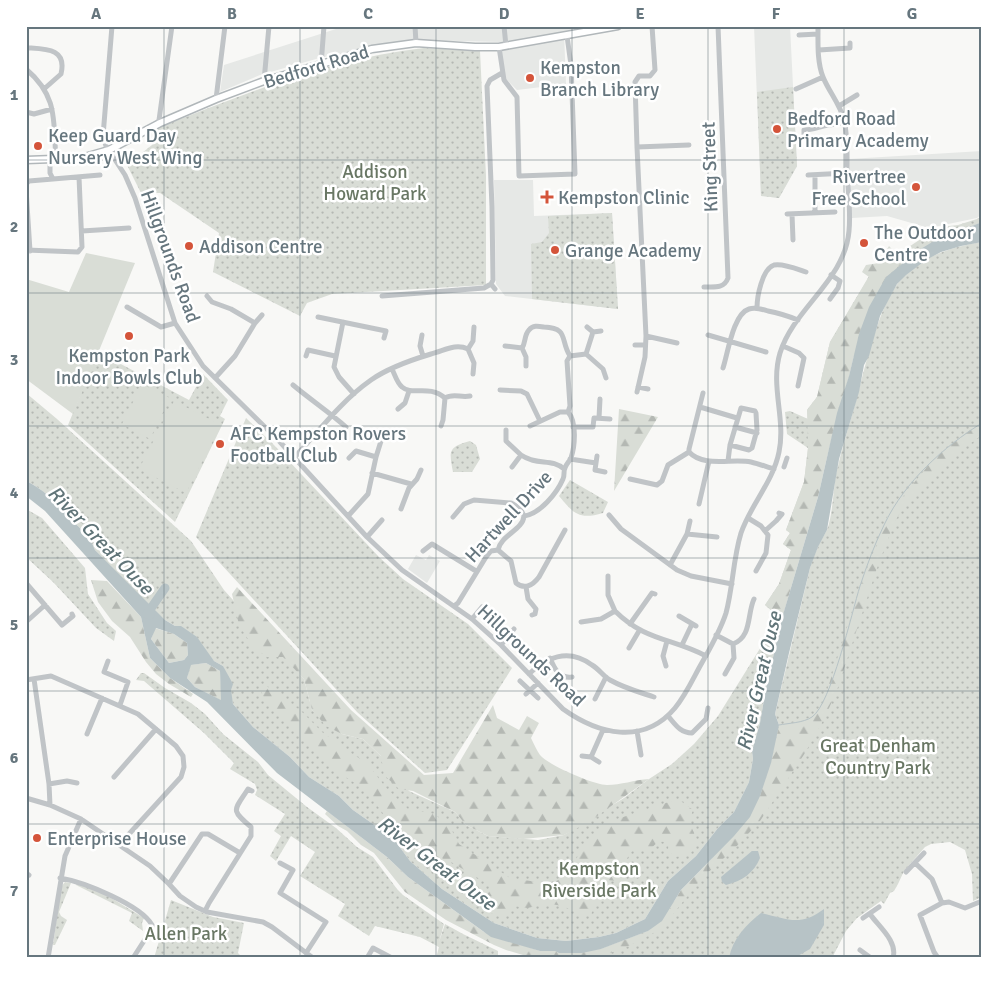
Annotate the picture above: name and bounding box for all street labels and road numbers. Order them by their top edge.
street label: Bedford Road [261,40,372,94]
street label: King Street [696,121,724,213]
street label: Hillgrounds Road [135,187,205,326]
street label: Hartwell Drive [460,466,557,568]
street label: Hillgrounds Road [472,599,590,712]

